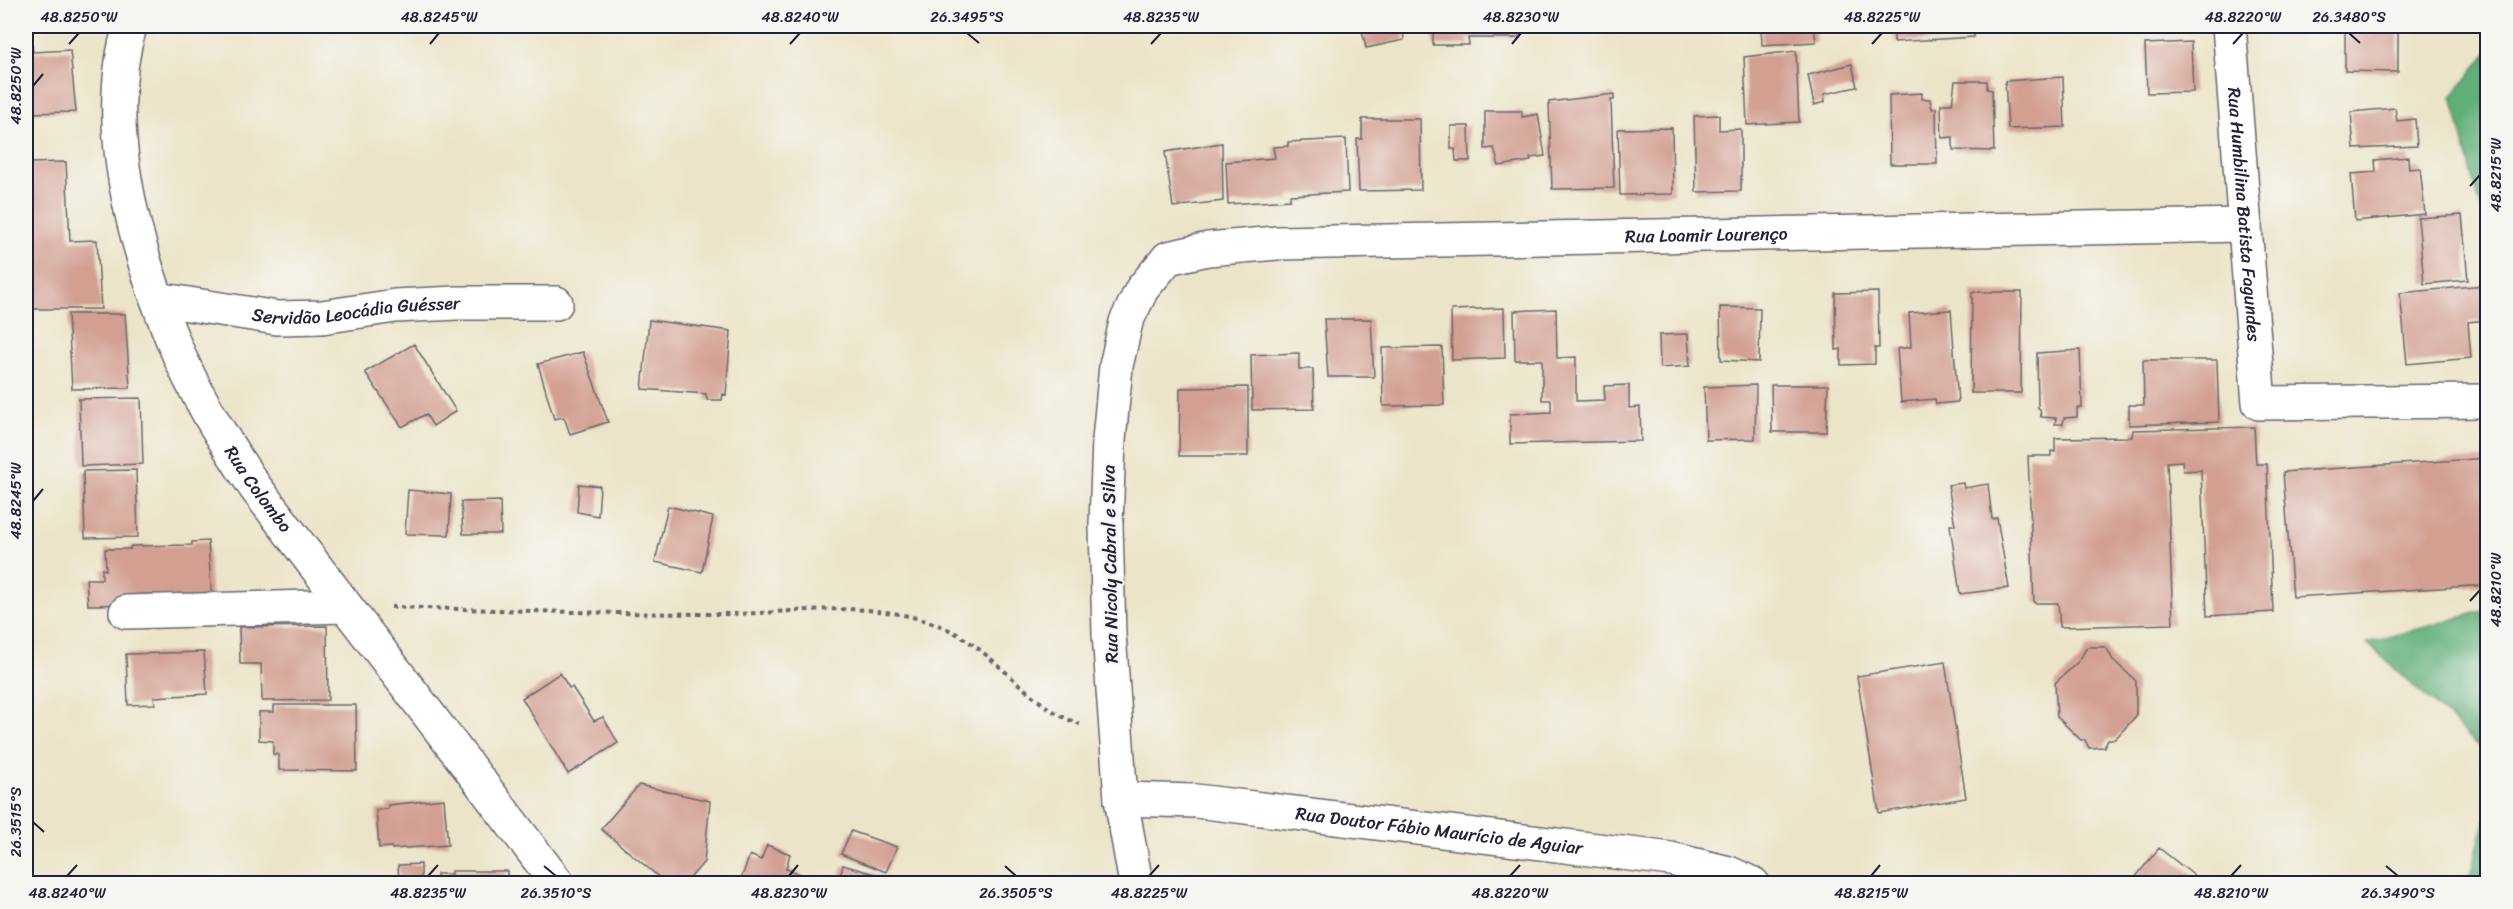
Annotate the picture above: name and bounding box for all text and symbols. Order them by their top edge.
text: 48.8250°W [40,4,118,30]
text: 48.8245°W [400,4,478,30]
text: 48.8240°W [761,4,839,30]
text: 26.3495°S [930,4,1004,30]
text: 48.8235°W [1123,4,1199,30]
text: 48.8230°W [1483,4,1560,30]
text: 48.8225°W [1844,4,1921,30]
text: 48.8220°W [2205,4,2282,30]
text: 26.3480°S [2312,4,2386,30]
text: 48.8250°W [3,47,29,125]
street label: Rua Humbilina Batista Fagundes [2218,86,2270,343]
text: 48.8215°W [2483,137,2509,212]
street label: Rua Loamir Lourenço [1625,218,1788,253]
street label: Servidão Leocádia Guésser [250,287,463,335]
street label: Rua Colombo [216,439,301,540]
text: 48.8245°W [3,462,29,540]
street label: Rua Nicoly Cabral e Silva [1092,465,1128,663]
text: 48.8210°W [2483,552,2509,627]
text: 26.3515°S [3,786,29,857]
street label: Rua Doutor Fábio Maurício de Aguiar [1294,797,1586,864]
text: 48.8240°W [28,880,106,906]
text: 48.8235°W [390,880,466,906]
text: 26.3510°S [521,880,592,906]
text: 48.8230°W [751,880,828,906]
text: 26.3505°S [979,880,1053,906]
text: 48.8225°W [1111,880,1188,906]
text: 48.8220°W [1472,880,1549,906]
text: 48.8215°W [1834,880,1909,906]
text: 48.8210°W [2194,880,2269,906]
text: 26.3490°S [2361,880,2435,906]

